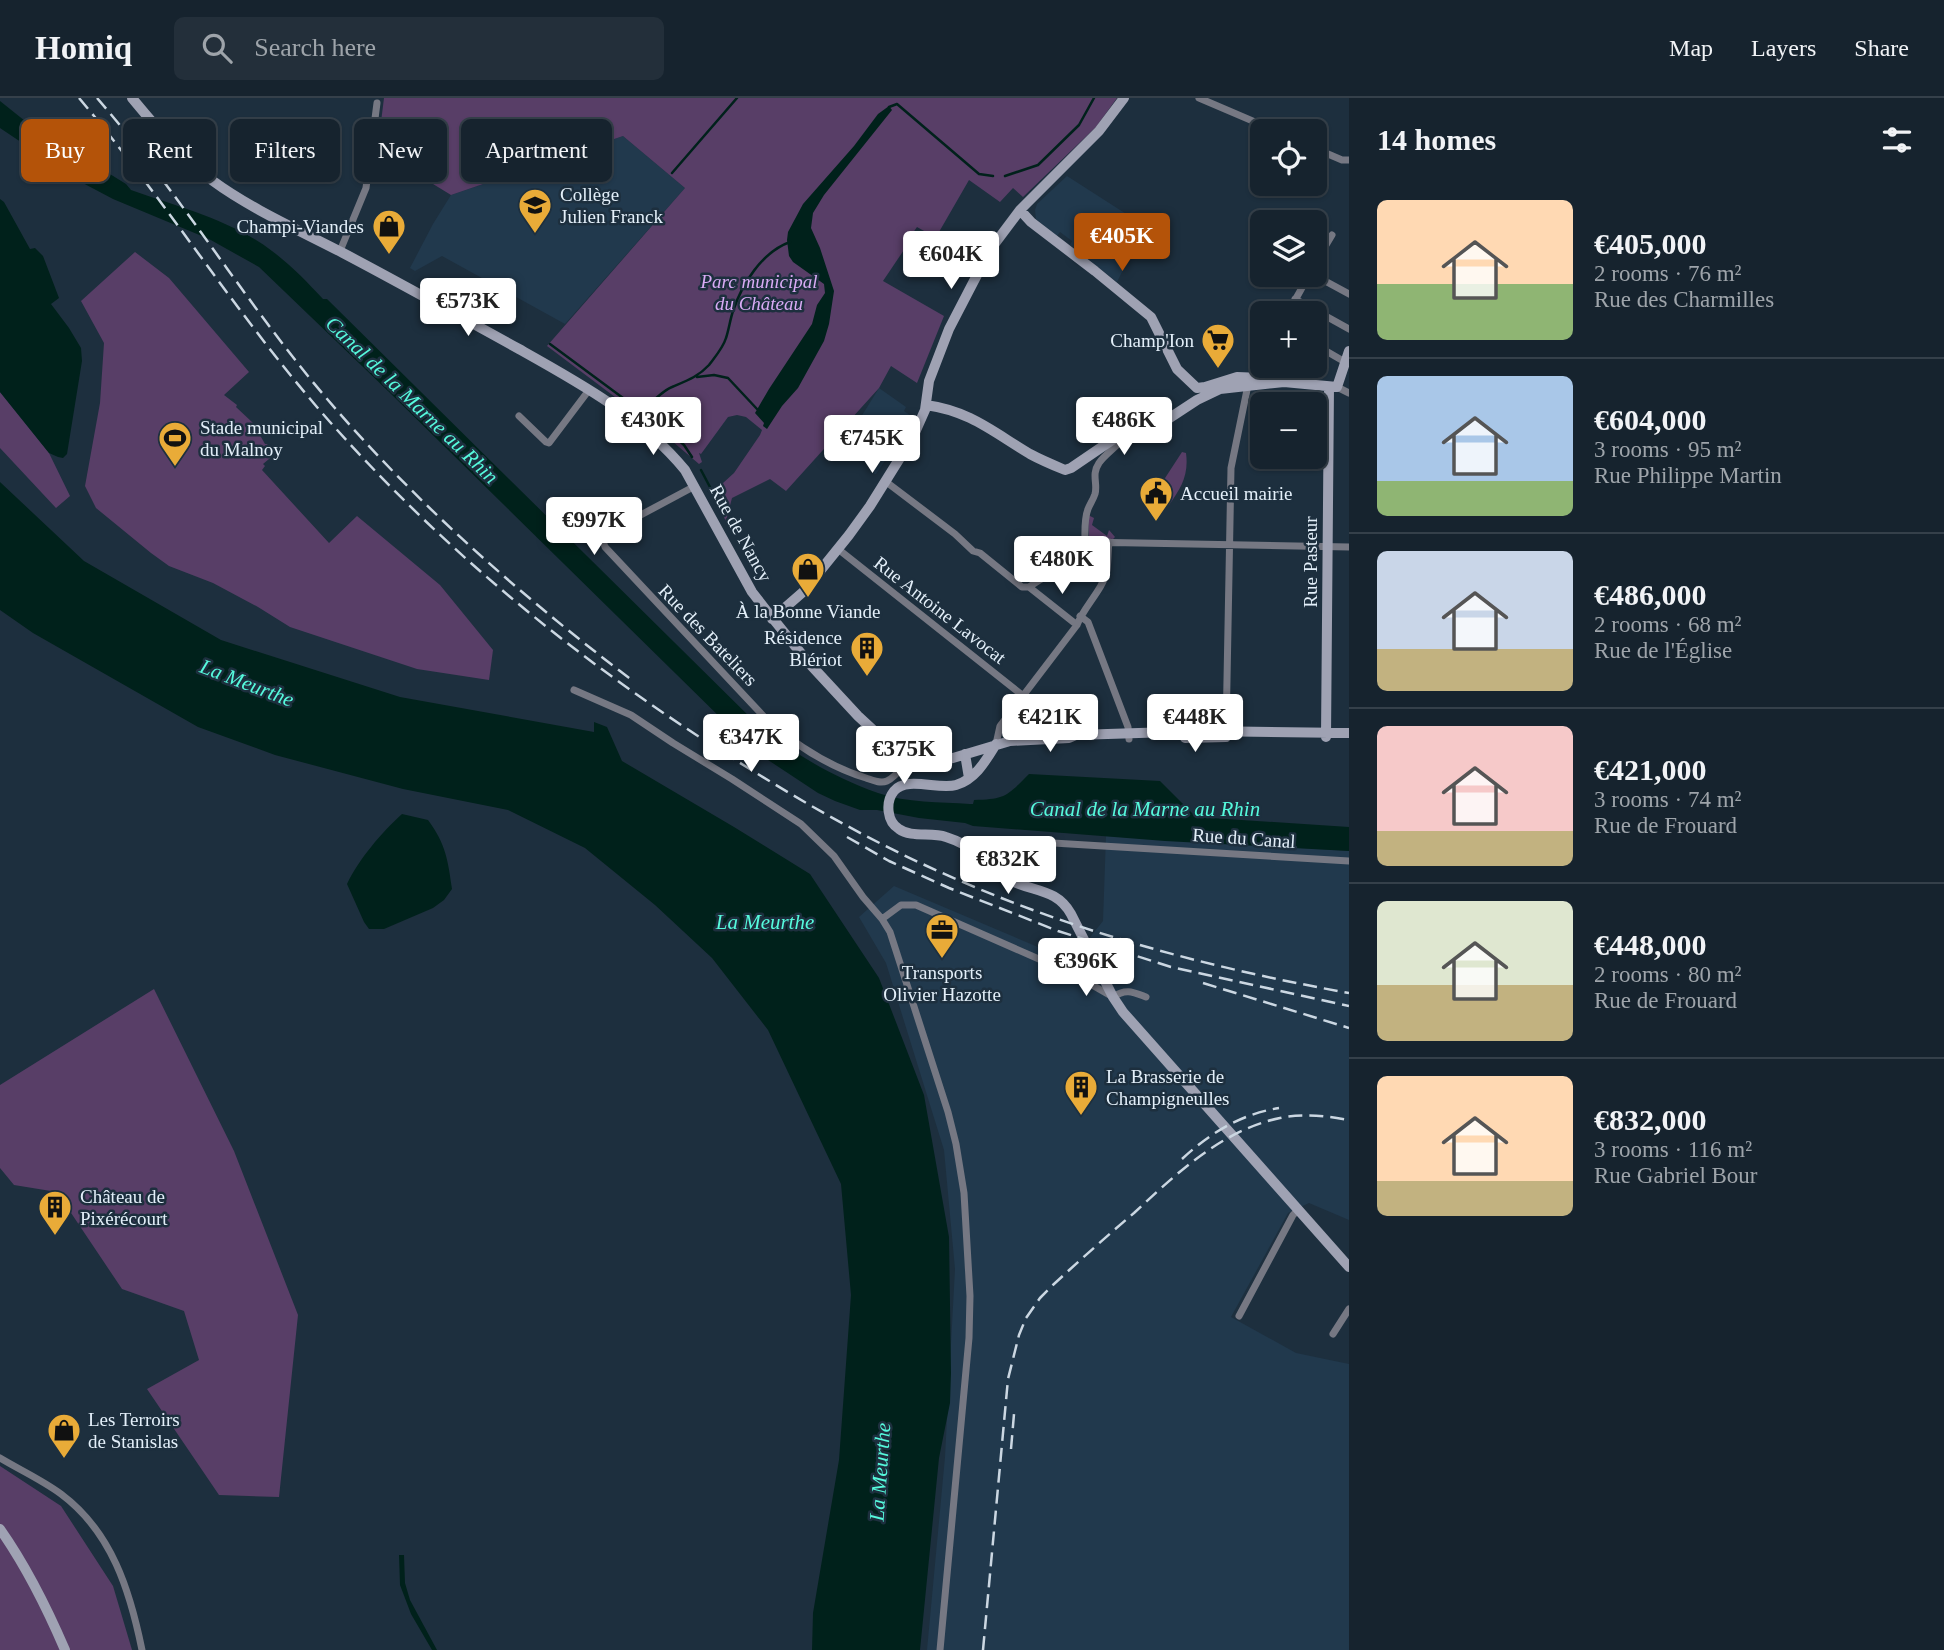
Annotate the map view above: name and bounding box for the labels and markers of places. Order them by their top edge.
place label: Collège Julien Franck [560,184,663,227]
school or university icon: Collège Julien Franck [516,186,554,235]
shop icon: Champi-Viandes [370,207,408,256]
pin: €405K [1073,214,1171,273]
place label: Champi-Viandes [236,216,364,237]
pin: €604K [902,232,1000,291]
pin: €573K [419,278,517,338]
supermarket icon: Champ'Ion [1199,321,1237,370]
place label: Champ'Ion [1110,330,1194,351]
pin: €430K [604,398,702,457]
pin: €486K [1075,398,1173,457]
pin: €745K [823,416,921,475]
place label: Stade municipal du Malnoy [200,417,323,460]
sports icon: Stade municipal du Malnoy [156,419,194,468]
public building icon: Accueil mairie [1137,474,1175,523]
place label: Accueil mairie [1180,483,1292,504]
pin: €997K [545,498,643,557]
pin: €480K [1013,536,1111,596]
shop icon: À la Bonne Viande [789,550,827,599]
place label: À la Bonne Viande [736,601,880,622]
place label: Résidence Blériot [764,627,843,670]
building icon: Résidence Blériot [848,629,886,678]
pin: €421K [1001,694,1099,754]
pin: €448K [1146,694,1244,754]
pin: €347K [702,714,800,774]
pin: €375K [855,726,953,786]
pin: €832K [959,836,1057,896]
office icon: Transports Olivier Hazotte [923,911,961,960]
pin: €396K [1037,939,1135,998]
place label: Transports Olivier Hazotte [883,962,1001,1005]
place label: La Brasserie de Champigneulles [1106,1066,1229,1109]
building icon: La Brasserie de Champigneulles [1062,1068,1100,1117]
place label: Château de Pixérécourt [80,1186,168,1229]
building icon: Château de Pixérécourt [36,1188,74,1237]
place label: Les Terroirs de Stanislas [88,1409,180,1452]
shop icon: Les Terroirs de Stanislas [45,1411,83,1460]

